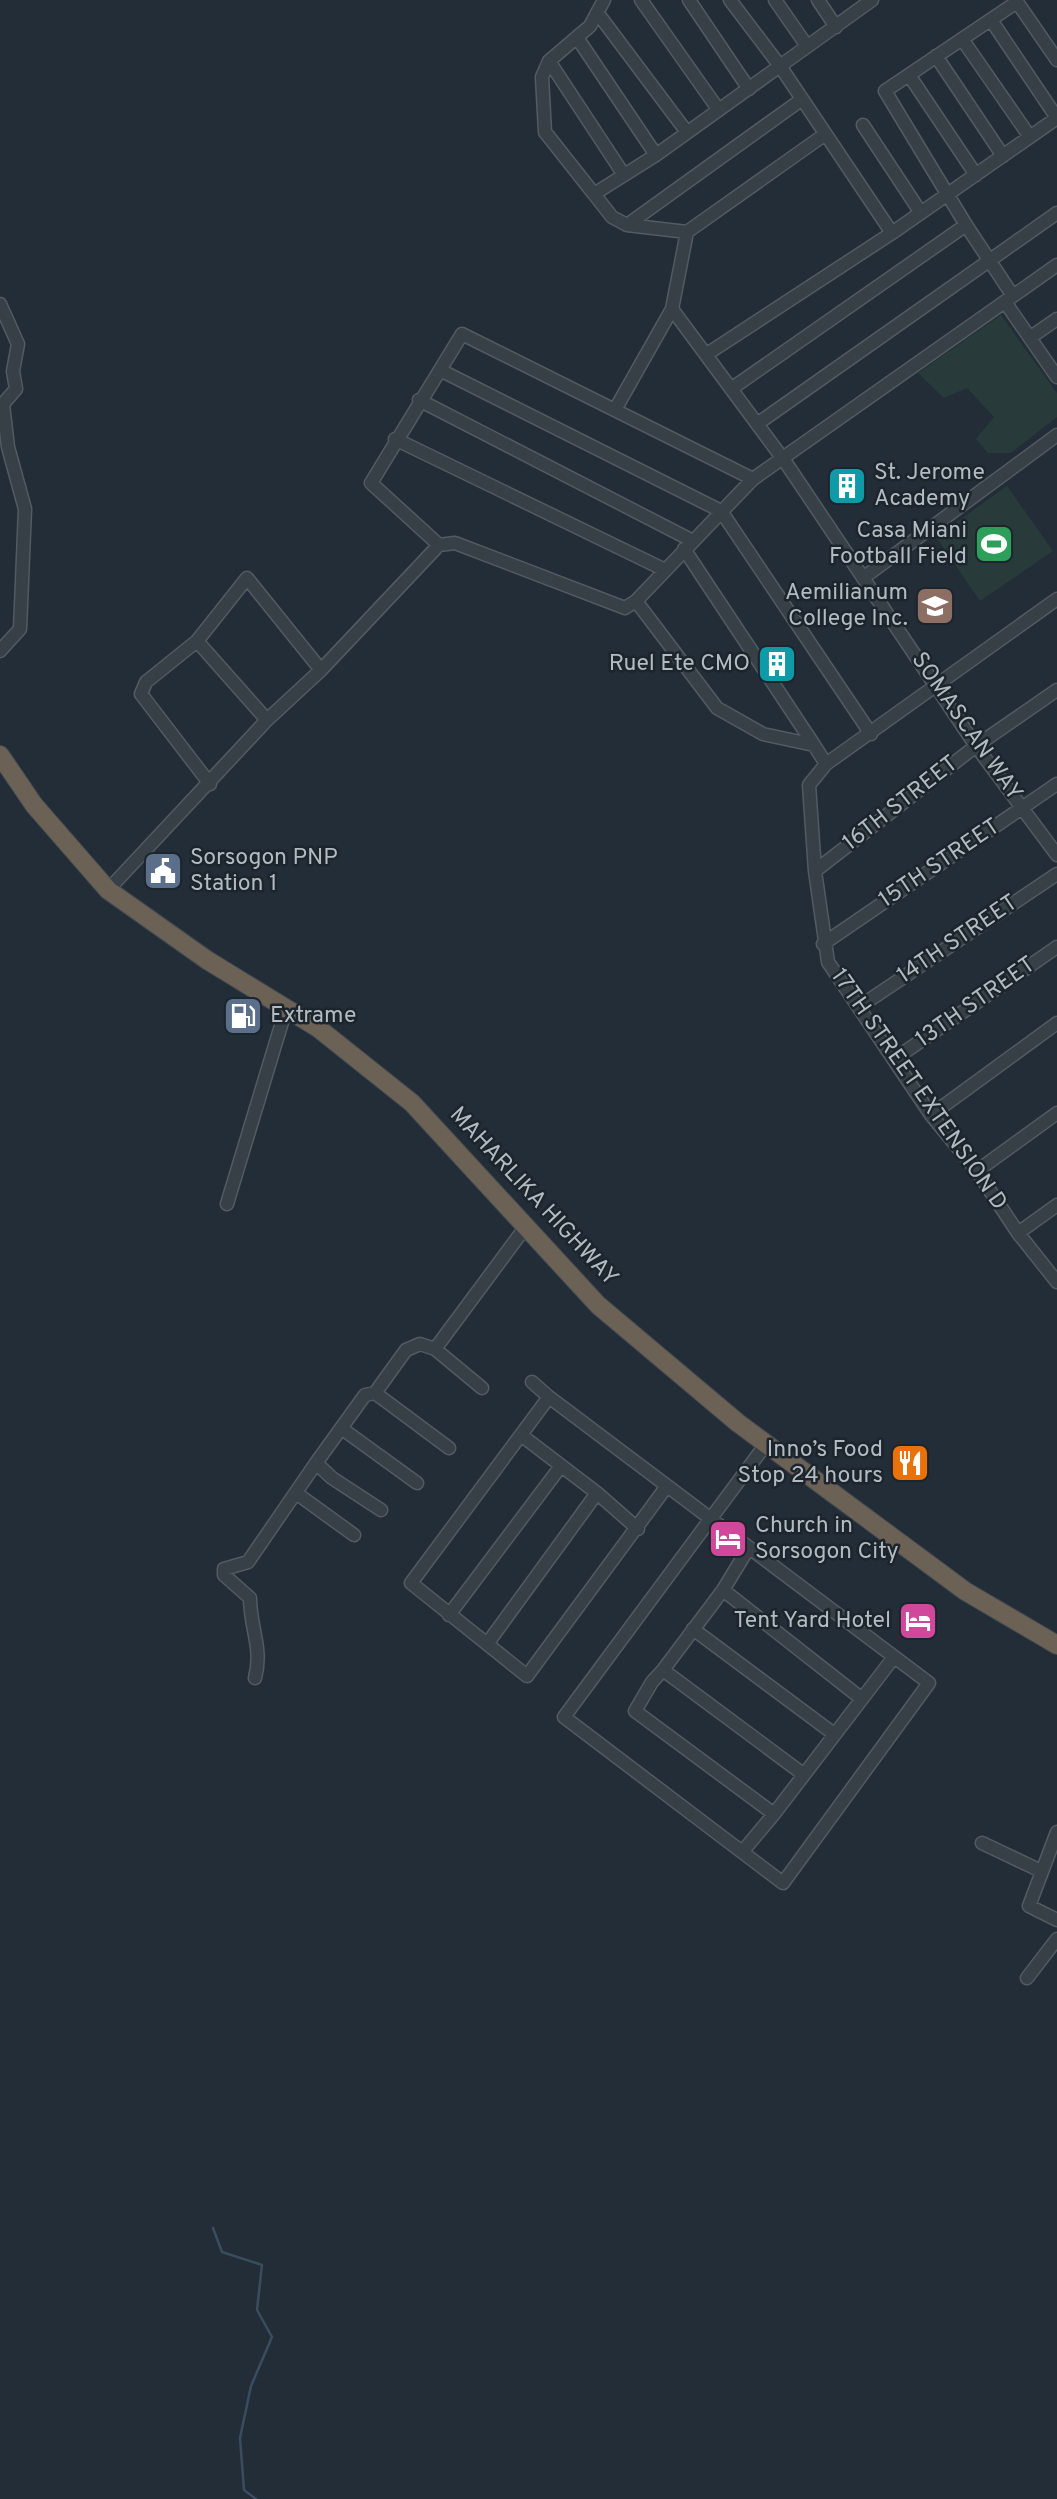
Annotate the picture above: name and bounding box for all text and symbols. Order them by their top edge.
place label: St. Jerome Academy [874,459,985,514]
building icon: St. Jerome Academy [826,465,868,507]
place label: Casa Miani Football Field [829,517,967,572]
sports icon: Casa Miani Football Field [973,523,1015,565]
place label: Aemilianum College Inc. [785,579,908,634]
school or university icon: Aemilianum College Inc. [914,585,956,627]
building icon: Ruel Ete CMO [756,643,798,685]
street label: SOMASCAN WAY [904,647,1028,807]
place label: Ruel Ete CMO [609,650,750,679]
street label: 16TH STREET [837,750,965,858]
street label: 15TH STREET [874,813,1006,915]
place label: Sorsogon PNP Station 1 [190,844,338,899]
public building icon: Sorsogon PNP Station 1 [142,850,184,892]
street label: 14TH STREET [892,889,1024,991]
street label: 13TH STREET [910,951,1042,1055]
street label: 17TH STREET EXTENSION D [823,964,1013,1216]
fuel station icon: Extrame [222,995,264,1037]
place label: Extrame [270,1002,356,1031]
street label: MAHARLIKA HIGHWAY [442,1101,624,1293]
place label: Inno’s Food Stop 24 hours [738,1436,883,1491]
restaurant icon: Inno’s Food Stop 24 hours [889,1442,931,1484]
place label: Church in Sorsogon City [755,1512,899,1567]
hotel icon: Church in Sorsogon City [707,1518,749,1560]
hotel icon: Tent Yard Hotel [897,1600,939,1642]
place label: Tent Yard Hotel [733,1607,891,1636]

